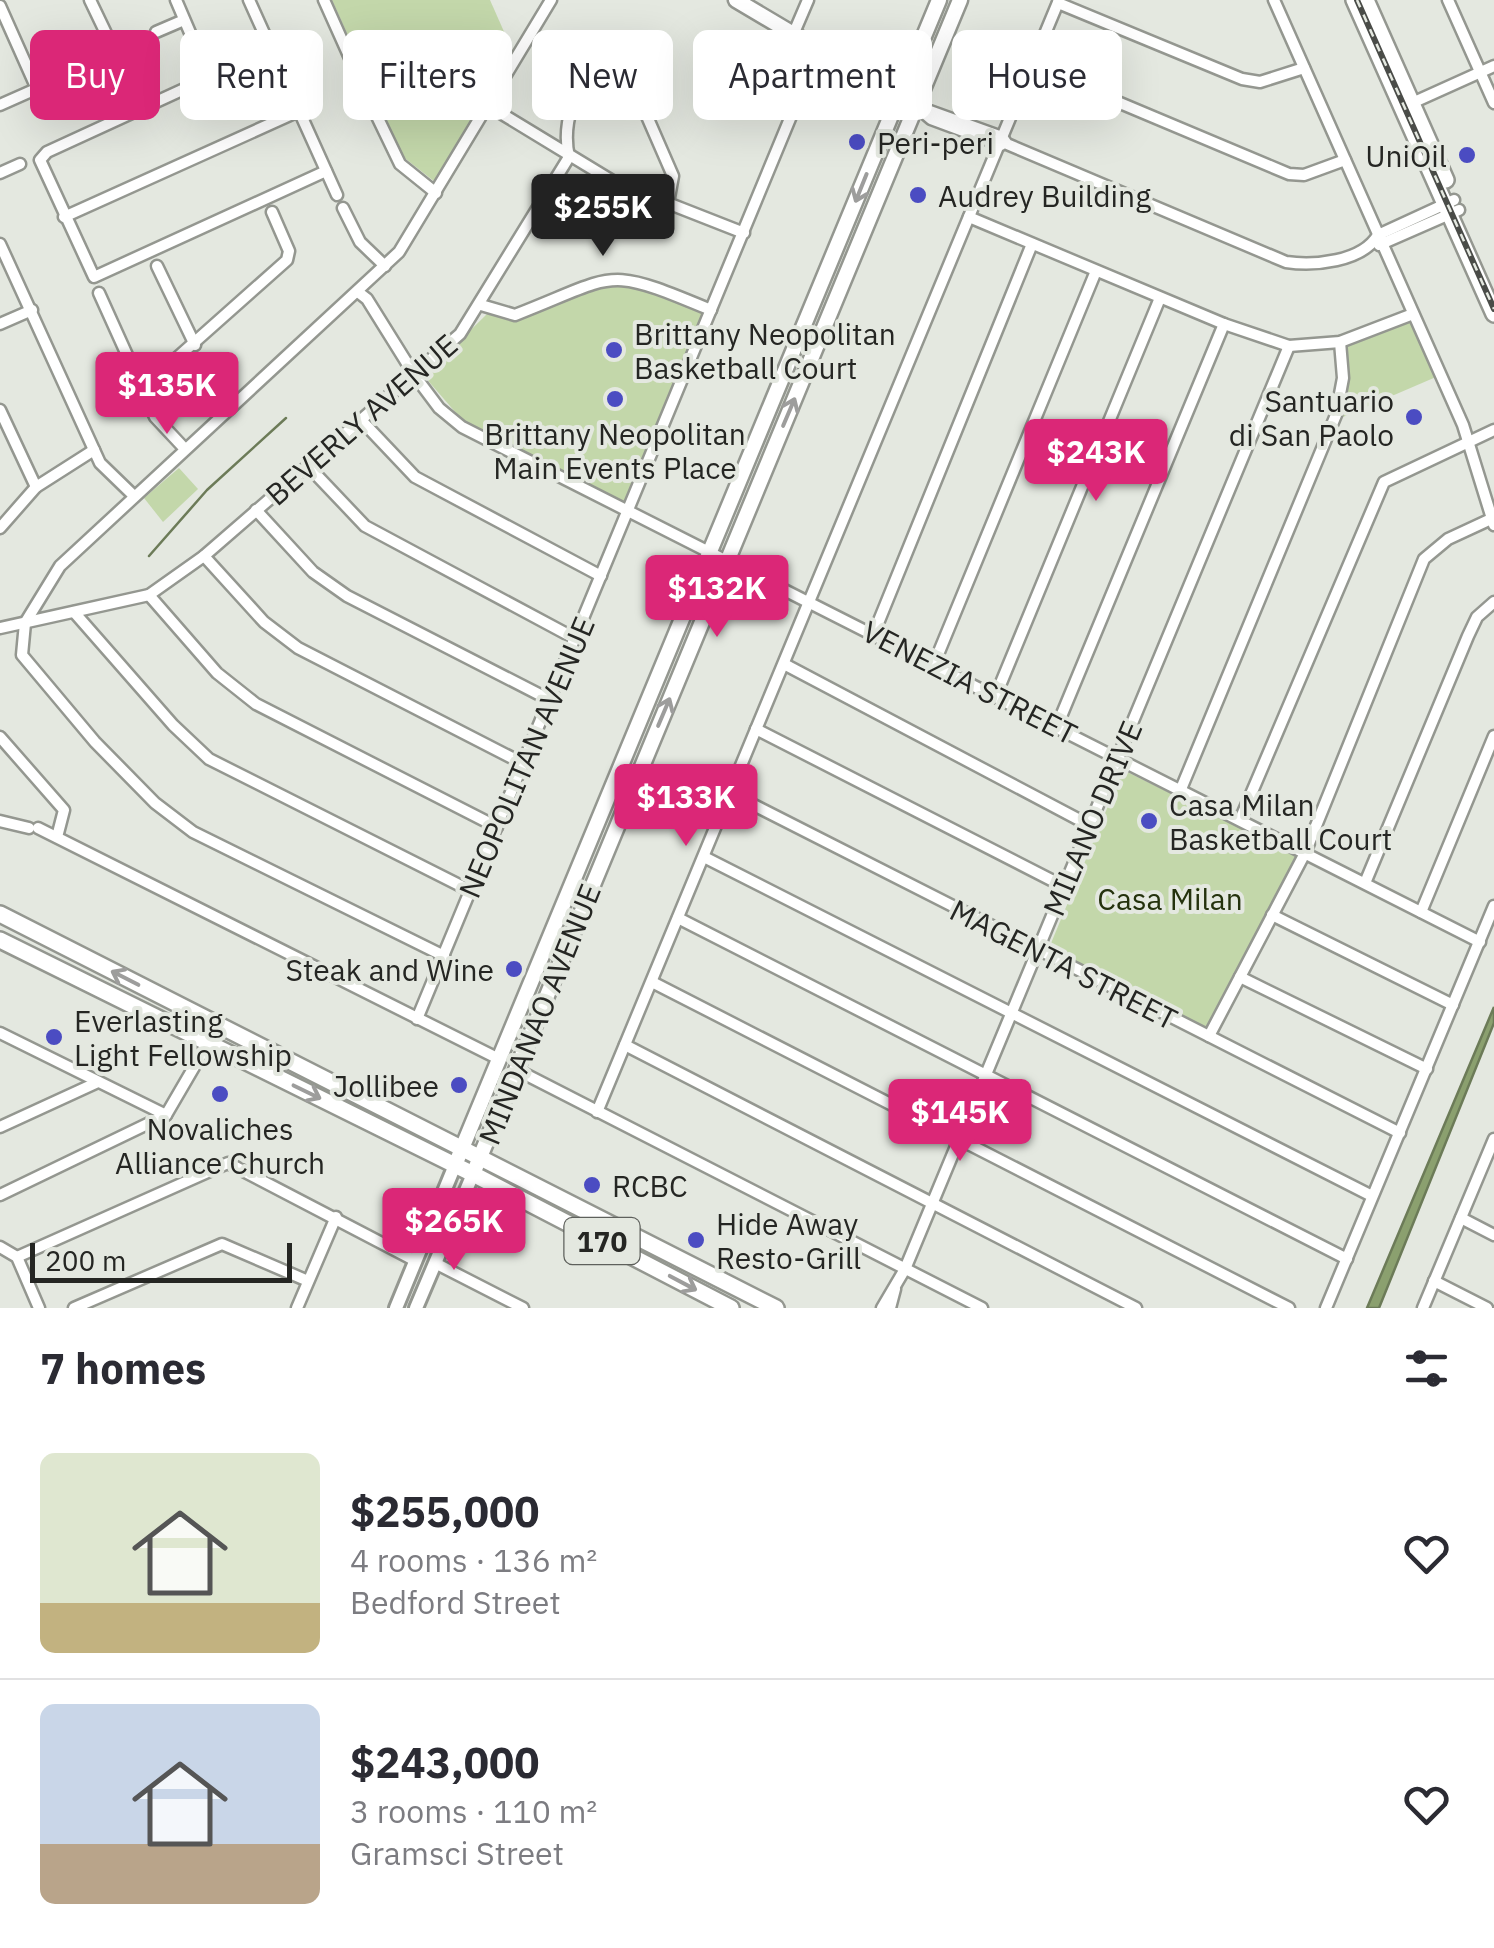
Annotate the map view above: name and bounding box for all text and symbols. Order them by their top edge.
chip: Buy [30,30,160,120]
chip: Rent [180,30,323,120]
chip: Filters [343,30,512,120]
chip: New [532,30,673,120]
chip: Apartment [693,30,932,120]
chip: House [952,30,1122,120]
place label: Peri-peri [877,123,994,162]
marker: Peri-peri [846,131,868,153]
place label: UniOil [1365,136,1447,175]
marker: UniOil [1456,144,1478,166]
one-way arrow [850,172,868,202]
pin: $255K [533,174,673,259]
place label: Audrey Building [938,176,1151,215]
marker: Audrey Building [907,184,929,206]
text: $255K [553,185,653,227]
place label: Brittany Neopolitan Basketball Court [634,314,896,387]
street label: BEVERLY AVENUE [257,325,465,513]
marker: Brittany Neopolitan Basketball Court [603,339,625,361]
pin: $135K [97,352,237,437]
text: $135K [117,363,217,405]
place label: Santuario di San Paolo [1229,381,1394,454]
marker: Brittany Neopolitan Main Events Place [604,388,626,410]
one-way arrow [781,397,799,428]
marker: Santuario di San Paolo [1403,406,1425,428]
place label: Brittany Neopolitan Main Events Place [484,414,746,487]
pin: $243K [1026,419,1166,504]
text: $243K [1046,430,1146,472]
pin: $132K [647,555,787,640]
text: $132K [667,566,767,608]
street label: NEOPOLITAN AVENUE [449,611,603,903]
street label: VENEZIA STREET [856,611,1084,753]
one-way arrow [656,697,674,728]
street label: MILANO DRIVE [1033,715,1151,921]
pin: $133K [616,764,756,849]
text: $133K [636,775,736,817]
place label: Casa Milan Basketball Court [1169,785,1392,858]
marker: Casa Milan Basketball Court [1138,810,1160,832]
street label: MINDANAO AVENUE [469,878,609,1150]
park label: Casa Milan [1097,879,1243,918]
street label: MAGENTA STREET [944,890,1184,1038]
place label: Steak and Wine [286,950,494,989]
marker: Steak and Wine [503,958,525,980]
one-way arrow [111,968,141,987]
place label: Everlasting Light Fellowship [74,1001,292,1074]
marker: Everlasting Light Fellowship [43,1026,65,1048]
place label: Jollibee [333,1066,439,1105]
marker: Jollibee [448,1074,470,1096]
pin: $145K [890,1079,1030,1164]
marker: Novaliches Alliance Church [209,1083,231,1105]
one-way arrow [291,1083,321,1102]
text: $145K [910,1090,1010,1132]
place label: Novaliches Alliance Church [115,1109,325,1182]
place label: RCBC [612,1166,688,1205]
marker: RCBC [581,1174,603,1196]
pin: $265K [384,1188,524,1273]
text: $265K [404,1199,504,1241]
place label: Hide Away Resto-Grill [716,1204,861,1277]
road number: 170 [564,1218,640,1264]
marker: Hide Away Resto-Grill [685,1229,707,1251]
scale bar [30,1238,292,1282]
text: 200 m [45,1242,126,1279]
one-way arrow [668,1274,698,1293]
text: 7 homes [40,1341,206,1396]
icon: filters [1399,1341,1454,1396]
text: $255,000 [350,1484,539,1539]
icon: home [120,1493,240,1613]
icon: heart [1399,1526,1454,1581]
text: 4 rooms · 136 m² [350,1539,597,1581]
text: Bedford Street [350,1581,561,1623]
text: $243,000 [350,1735,539,1790]
icon: home [120,1744,240,1864]
icon: heart [1399,1777,1454,1832]
text: 3 rooms · 110 m² [350,1790,597,1832]
text: Gramsci Street [350,1832,564,1874]

